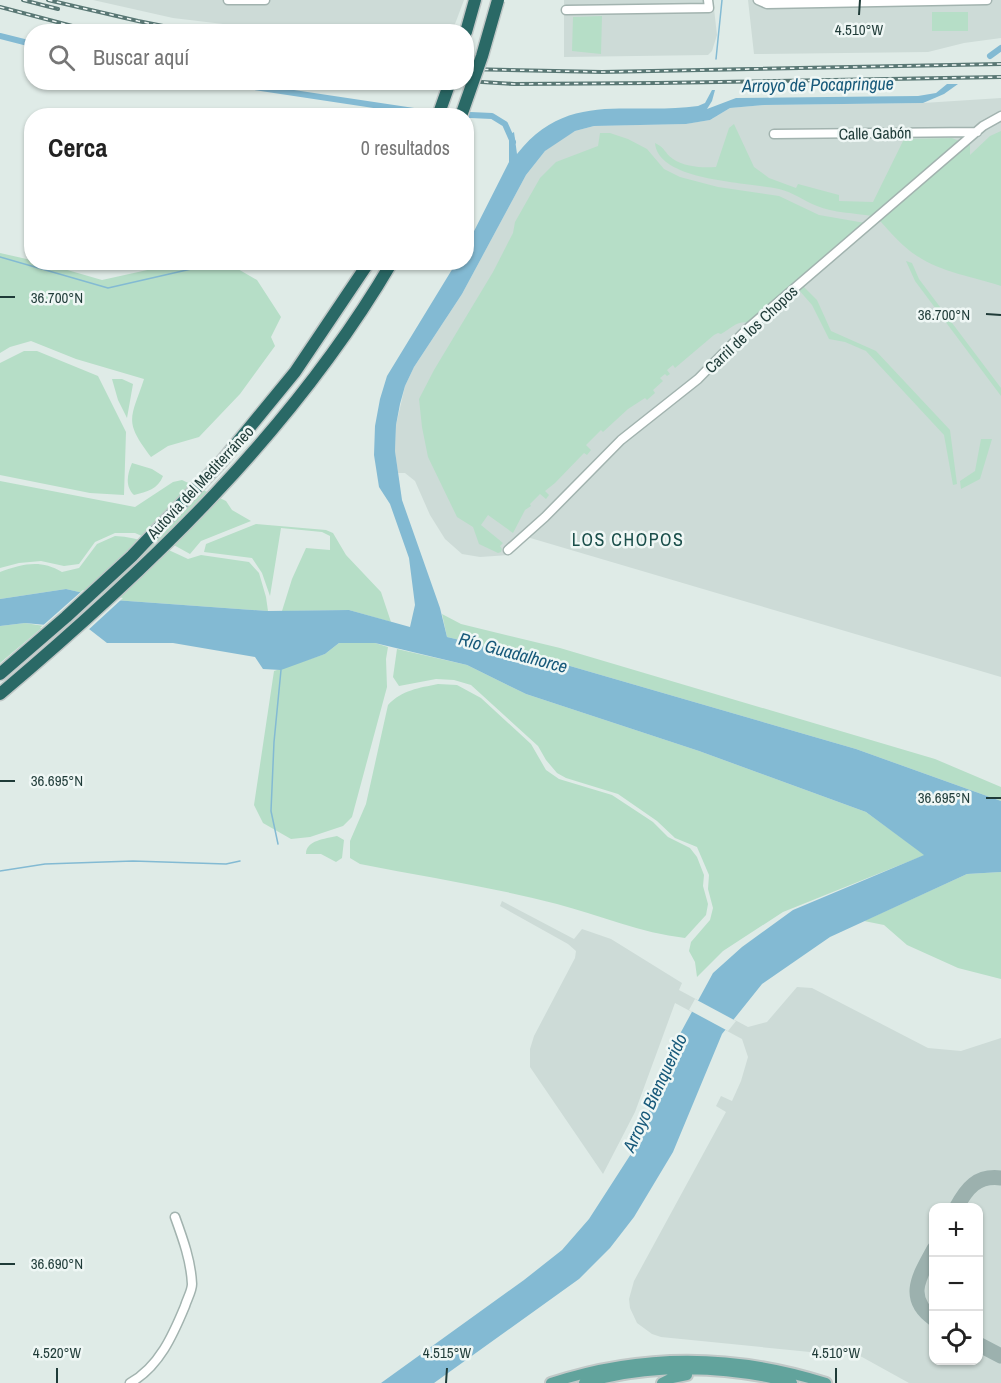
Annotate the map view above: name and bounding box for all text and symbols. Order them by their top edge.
text: 4.510°W [835,19,884,40]
search box [24,24,474,90]
icon: search [45,41,78,74]
text: Buscar aquí [93,42,189,72]
water label: Arroyo de Pocapringue [741,71,894,98]
street label: Calle Gabón [838,121,912,145]
text: Cerca [48,130,107,165]
text: 0 resultados [361,134,450,161]
street label: Carril de los Chopos [700,280,802,378]
text: 36.700°N [31,287,83,308]
text: 36.700°N [918,304,970,325]
street label: Autovía del Mediterráneo [141,421,258,544]
district label: LOS CHOPOS [572,527,684,552]
water label: Río Guadalhorce [456,626,570,679]
text: 36.695°N [31,770,83,791]
text: 36.695°N [918,787,970,808]
water label: Arroyo Bienquerido [616,1030,693,1157]
map controls [929,1203,983,1365]
button: + [929,1203,983,1257]
text: 36.690°N [31,1253,83,1274]
button: − [929,1257,983,1311]
button: locate [929,1311,983,1365]
text: 4.520°W [33,1342,82,1363]
text: 4.515°W [423,1342,472,1363]
text: 4.510°W [812,1342,861,1363]

